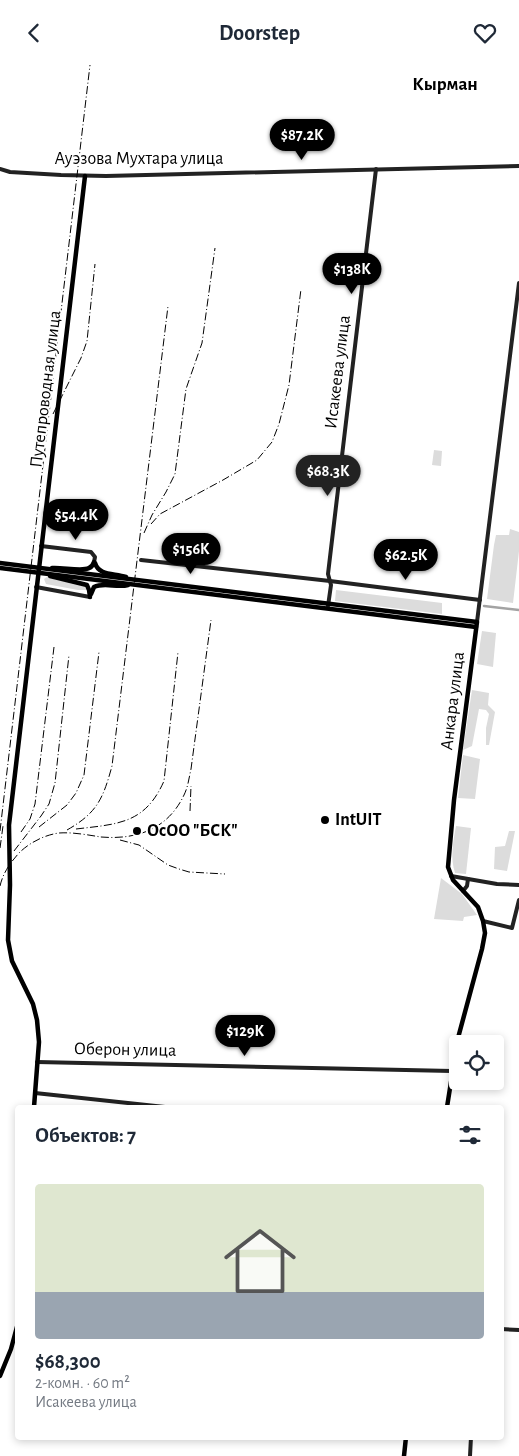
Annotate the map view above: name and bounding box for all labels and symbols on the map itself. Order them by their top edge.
district label: Кырман [412,75,478,94]
pin: $87.2K [261,119,343,161]
street label: Ауэзова Мухтара улица [55,150,223,168]
pin: $138K [317,253,387,295]
street label: Путепроводная улица [27,309,65,469]
street label: Исакеева улица [322,314,354,430]
pin: $68.3K [287,455,369,497]
pin: $54.4K [35,499,117,541]
pin: $156K [156,533,226,575]
pin: $62.5K [365,539,447,581]
street label: Анкара улица [438,651,468,751]
place label: IntUIT [335,811,382,829]
marker: IntUIT [319,814,331,826]
place label: ОсОО "БСК" [147,822,238,840]
marker: ОсОО "БСК" [131,825,143,837]
pin: $129K [210,1015,280,1057]
street label: Оберон улица [74,1039,176,1060]

